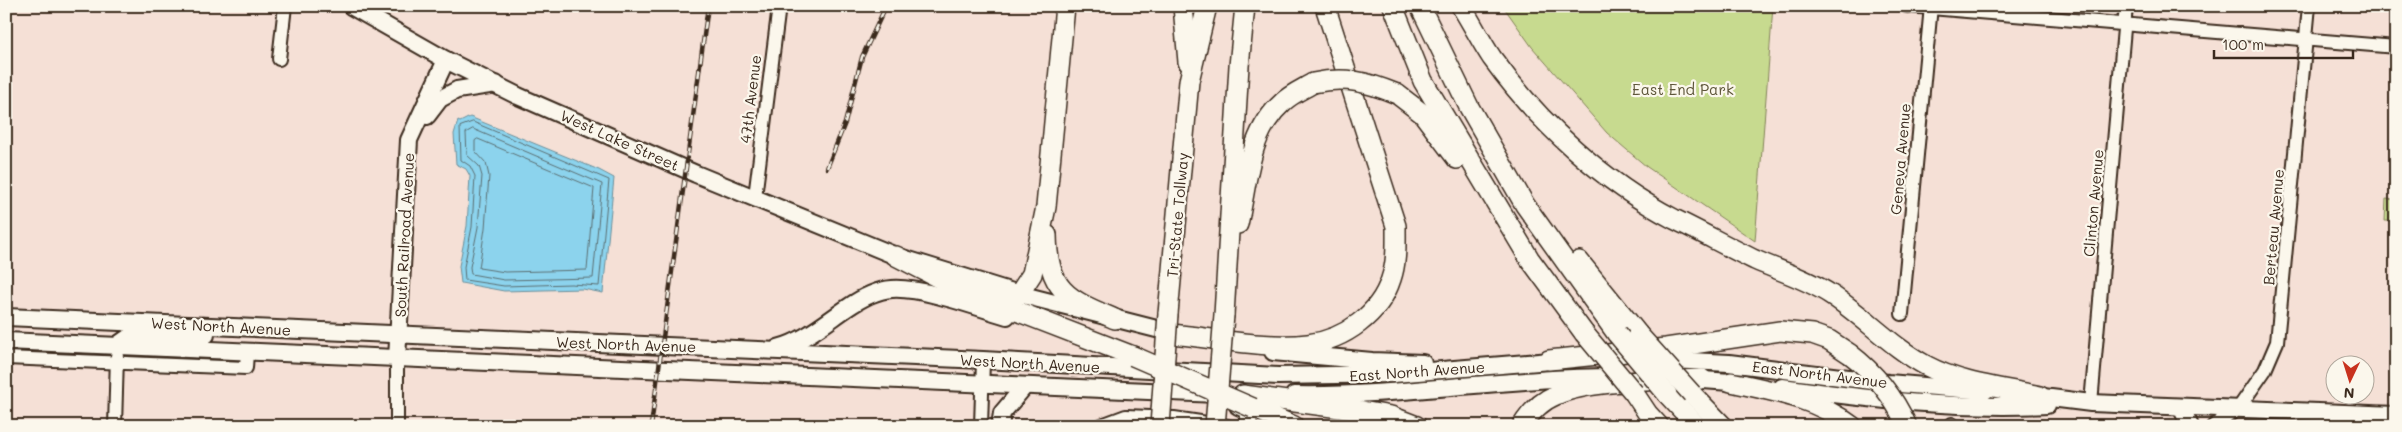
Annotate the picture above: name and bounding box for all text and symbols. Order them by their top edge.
scale bar [2214,28,2353,60]
text: 100 m [2222,34,2264,54]
street label: 47th Avenue [735,54,765,144]
park label: East End Park [1632,79,1734,99]
street label: Geneva Avenue [1885,102,1915,216]
street label: West Lake Street [557,105,683,175]
street label: Clinton Avenue [2078,148,2108,258]
street label: Tri-State Tollway [1162,151,1192,278]
street label: South Railroad Avenue [390,152,418,318]
street label: Berteau Avenue [2258,168,2288,286]
street label: West North Avenue [150,312,292,340]
street label: West North Avenue [555,332,697,356]
street label: West North Avenue [959,349,1101,377]
north arrow [2324,354,2374,404]
street label: East North Avenue [1349,356,1485,386]
street label: East North Avenue [1751,356,1889,392]
text: N [2343,384,2355,403]

